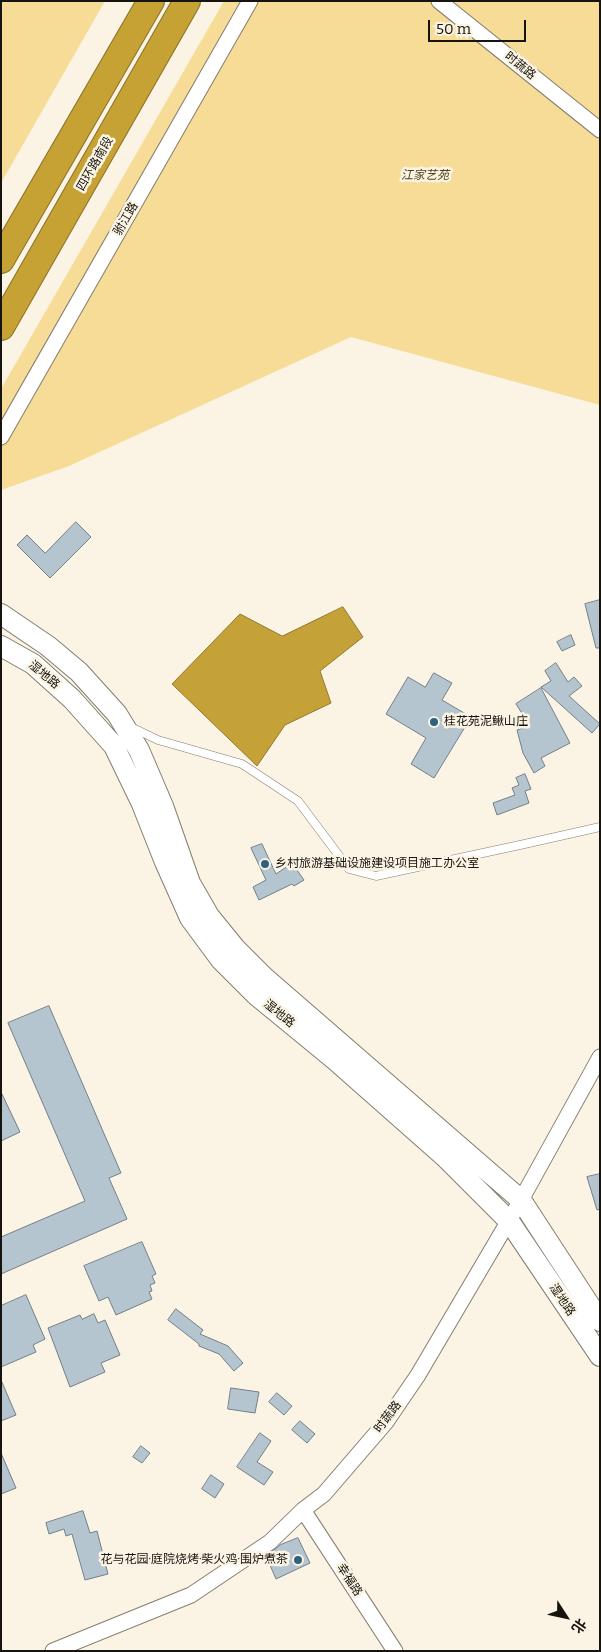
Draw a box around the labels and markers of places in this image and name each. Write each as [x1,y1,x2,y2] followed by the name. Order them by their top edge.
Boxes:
[444,715,528,729] place label: 桂花苑泥鳅山庄
[428,716,440,728] marker: 桂花苑泥鳅山庄
[275,857,479,871] place label: 乡村旅游基础设施建设项目施工办公室
[259,858,271,870] marker: 乡村旅游基础设施建设项目施工办公室
[100,1553,288,1567] place label: 花与花园·庭院烧烤·柴火鸡·围炉煮茶
[292,1554,304,1566] marker: 花与花园·庭院烧烤·柴火鸡·围炉煮茶

